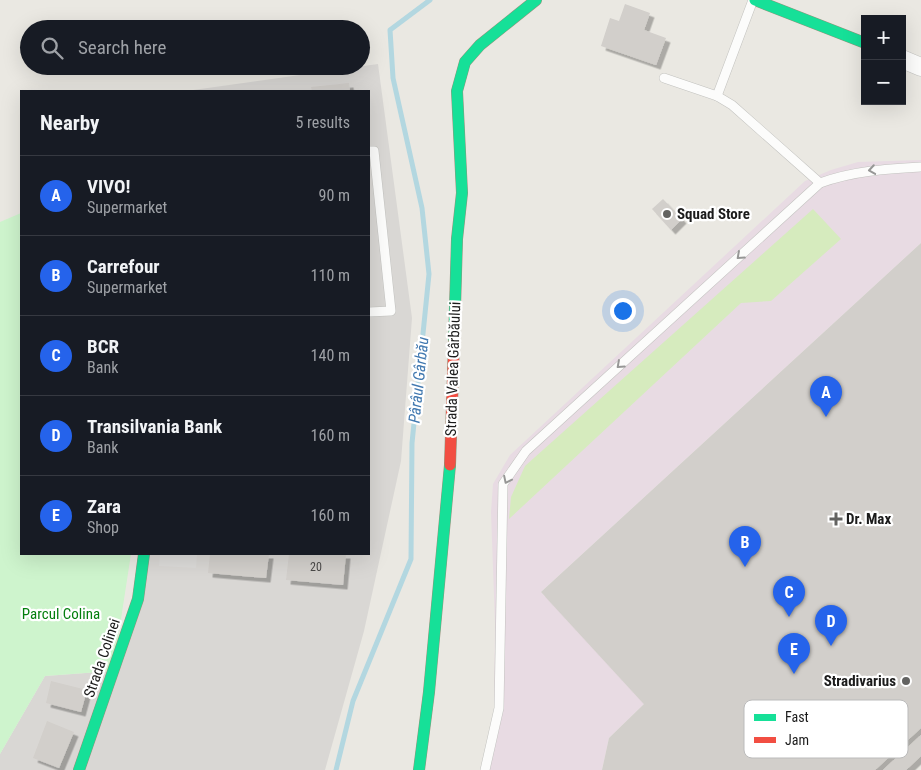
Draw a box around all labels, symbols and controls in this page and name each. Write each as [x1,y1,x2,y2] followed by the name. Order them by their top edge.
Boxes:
[861,15,906,105] map controls
[861,15,906,60] button: +
[20,20,370,75] search box
[38,34,66,62] icon: search
[78,36,166,59] text: Search here
[861,60,906,105] button: −
[40,111,99,135] text: Nearby
[295,113,350,132] text: 5 results
[868,165,877,175] one-way arrow
[87,175,130,198] text: VIVO!
[51,186,61,205] text: A
[318,186,350,205] text: 90 m
[87,198,167,217] text: Supermarket
[677,205,750,223] place label: Squad Store
[661,208,673,220] marker: Squad Store
[736,250,745,259] one-way arrow
[87,255,160,278] text: Carrefour
[52,266,60,285] text: B
[311,266,350,285] text: 110 m
[87,278,167,297] text: Supermarket
[610,298,636,324] your location
[442,301,464,437] street label: Strada Valea Gârbăului
[87,335,119,358] text: BCR
[405,336,433,424] water label: Pârâul Gârbău
[51,346,61,365] text: C
[311,346,350,365] text: 140 m
[87,358,118,377] text: Bank
[616,359,625,368] one-way arrow
[810,376,842,417] pin: A
[87,415,222,438] text: Transilvania Bank
[51,426,61,445] text: D
[311,426,350,445] text: 160 m
[87,438,118,457] text: Bank
[503,475,513,484] one-way arrow
[87,495,121,518] text: Zara
[52,506,60,525] text: E
[311,506,350,525] text: 160 m
[846,510,891,528] place label: Dr. Max
[830,513,842,525] marker: Dr. Max
[87,518,119,537] text: Shop
[729,526,761,567] pin: B
[310,560,322,574] house number: 20
[773,576,805,617] pin: C
[22,605,100,623] park label: Parcul Colina
[815,605,847,646] pin: D
[80,616,124,700] street label: Strada Colinei
[778,633,810,674] pin: E
[824,672,896,690] place label: Stradivarius
[900,675,912,687] marker: Stradivarius
[744,700,908,758] legend
[785,709,809,725] text: Fast
[785,732,809,748] text: Jam

